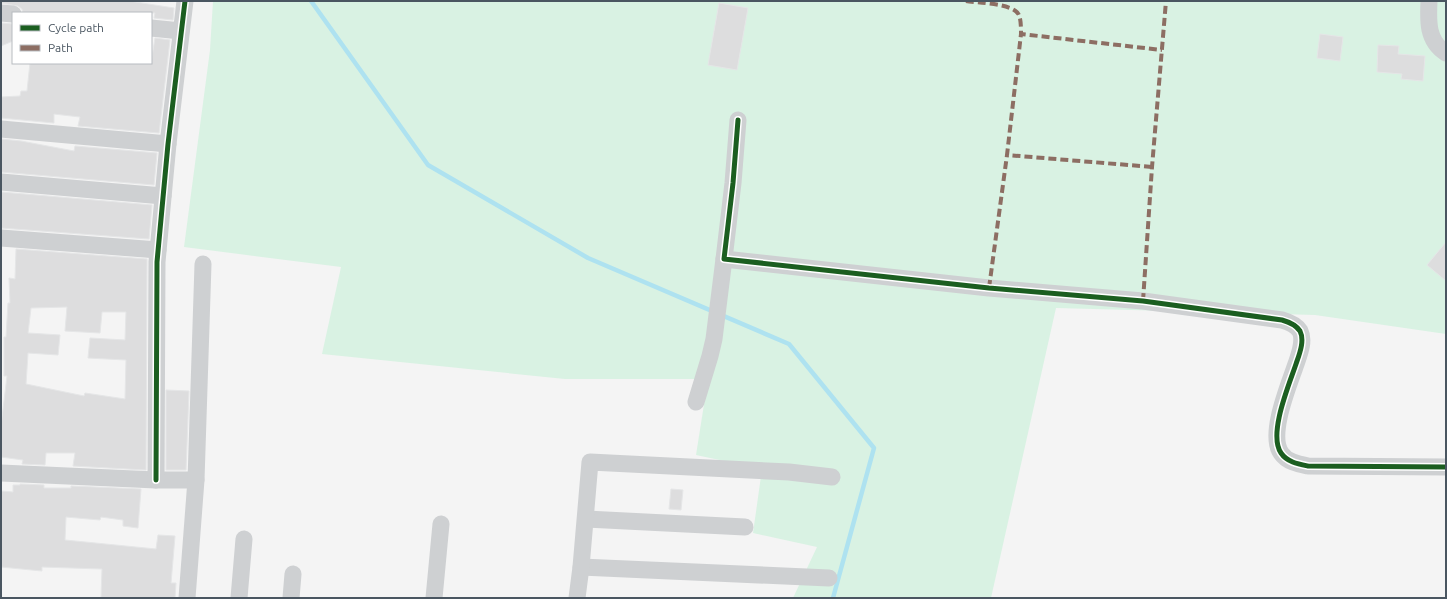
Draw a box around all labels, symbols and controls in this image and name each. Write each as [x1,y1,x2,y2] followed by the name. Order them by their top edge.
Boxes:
[12,12,152,64] legend
[48,21,104,34] text: Cycle path
[48,41,73,54] text: Path

